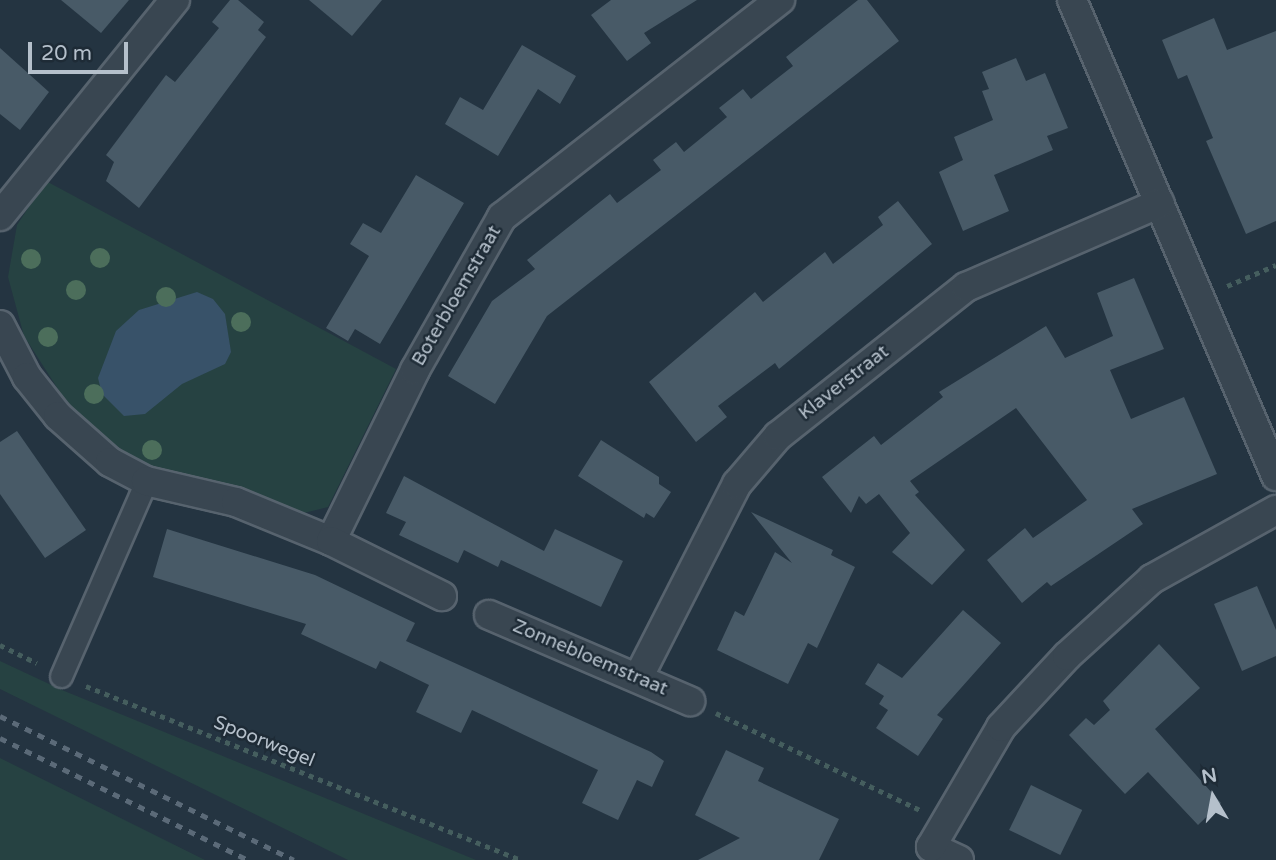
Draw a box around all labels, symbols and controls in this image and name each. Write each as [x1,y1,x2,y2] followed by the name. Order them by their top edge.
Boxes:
[32,28,131,72] scale bar
[41,41,92,66] text: 20 m
[408,222,506,370] street label: Boterbloemstraat
[794,341,894,425] street label: Klaverstraat
[509,615,671,701] street label: Zonnebloemstraat
[210,711,318,773] street label: Spoorwegel
[1178,762,1248,832] north arrow
[1200,764,1219,788] text: N

